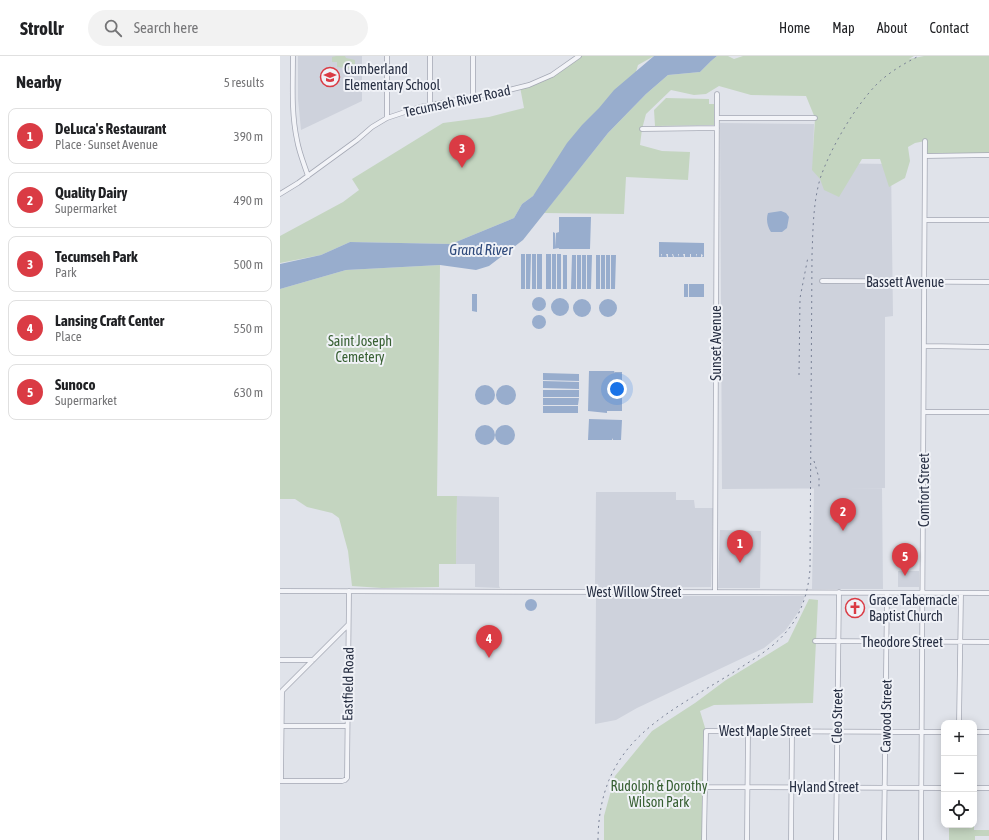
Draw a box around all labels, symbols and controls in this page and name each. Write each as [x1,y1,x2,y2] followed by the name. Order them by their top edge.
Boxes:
[88,10,368,46] search box
[20,17,64,39] text: Strollr
[102,17,124,39] icon: search
[134,19,198,36] text: Search here
[779,20,810,36] text: Home
[832,20,855,36] text: Map
[877,20,908,36] text: About
[930,20,969,36] text: Contact
[344,61,440,93] place label: Cumberland Elementary School
[319,66,341,88] school or university icon: Cumberland Elementary School
[16,72,62,92] text: Nearby
[224,75,264,90] text: 5 results
[402,82,512,120] street label: Tecumseh River Road
[55,120,166,137] text: DeLuca's Restaurant
[27,129,33,144] text: 1
[234,129,263,144] text: 390 m
[449,135,475,168] pin: 3
[55,137,158,152] text: Place · Sunset Avenue
[55,184,127,201] text: Quality Dairy
[27,193,33,208] text: 2
[234,193,263,208] text: 490 m
[55,201,117,216] text: Supermarket
[449,241,513,258] water label: Grand River
[55,248,138,265] text: Tecumseh Park
[27,257,33,272] text: 3
[234,257,263,272] text: 500 m
[55,265,77,280] text: Park
[866,274,944,290] street label: Bassett Avenue
[708,305,724,381] street label: Sunset Avenue
[55,312,164,329] text: Lansing Craft Center
[27,321,33,336] text: 4
[234,321,263,336] text: 550 m
[55,329,82,344] text: Place
[328,333,392,365] park label: Saint Joseph Cemetery
[55,376,95,393] text: Sunoco
[607,379,627,399] your location
[27,385,33,400] text: 5
[234,385,263,400] text: 630 m
[55,393,117,408] text: Supermarket
[916,453,932,527] street label: Comfort Street
[830,498,856,531] pin: 2
[727,530,753,563] pin: 1
[892,543,918,576] pin: 5
[586,584,682,600] street label: West Willow Street
[869,592,957,624] place label: Grace Tabernacle Baptist Church
[844,597,866,619] church icon: Grace Tabernacle Baptist Church
[476,625,502,658] pin: 4
[861,634,943,650] street label: Theodore Street
[339,647,357,721] street label: Eastfield Road
[877,679,895,753] street label: Cawood Street
[829,688,845,744] street label: Cleo Street
[941,720,977,828] map controls
[941,720,977,756] button: +
[719,723,811,739] street label: West Maple Street
[941,756,977,792] button: −
[611,778,708,810] park label: Rudolph & Dorothy Wilson Park
[789,779,859,795] street label: Hyland Street
[941,792,977,828] button: locate

